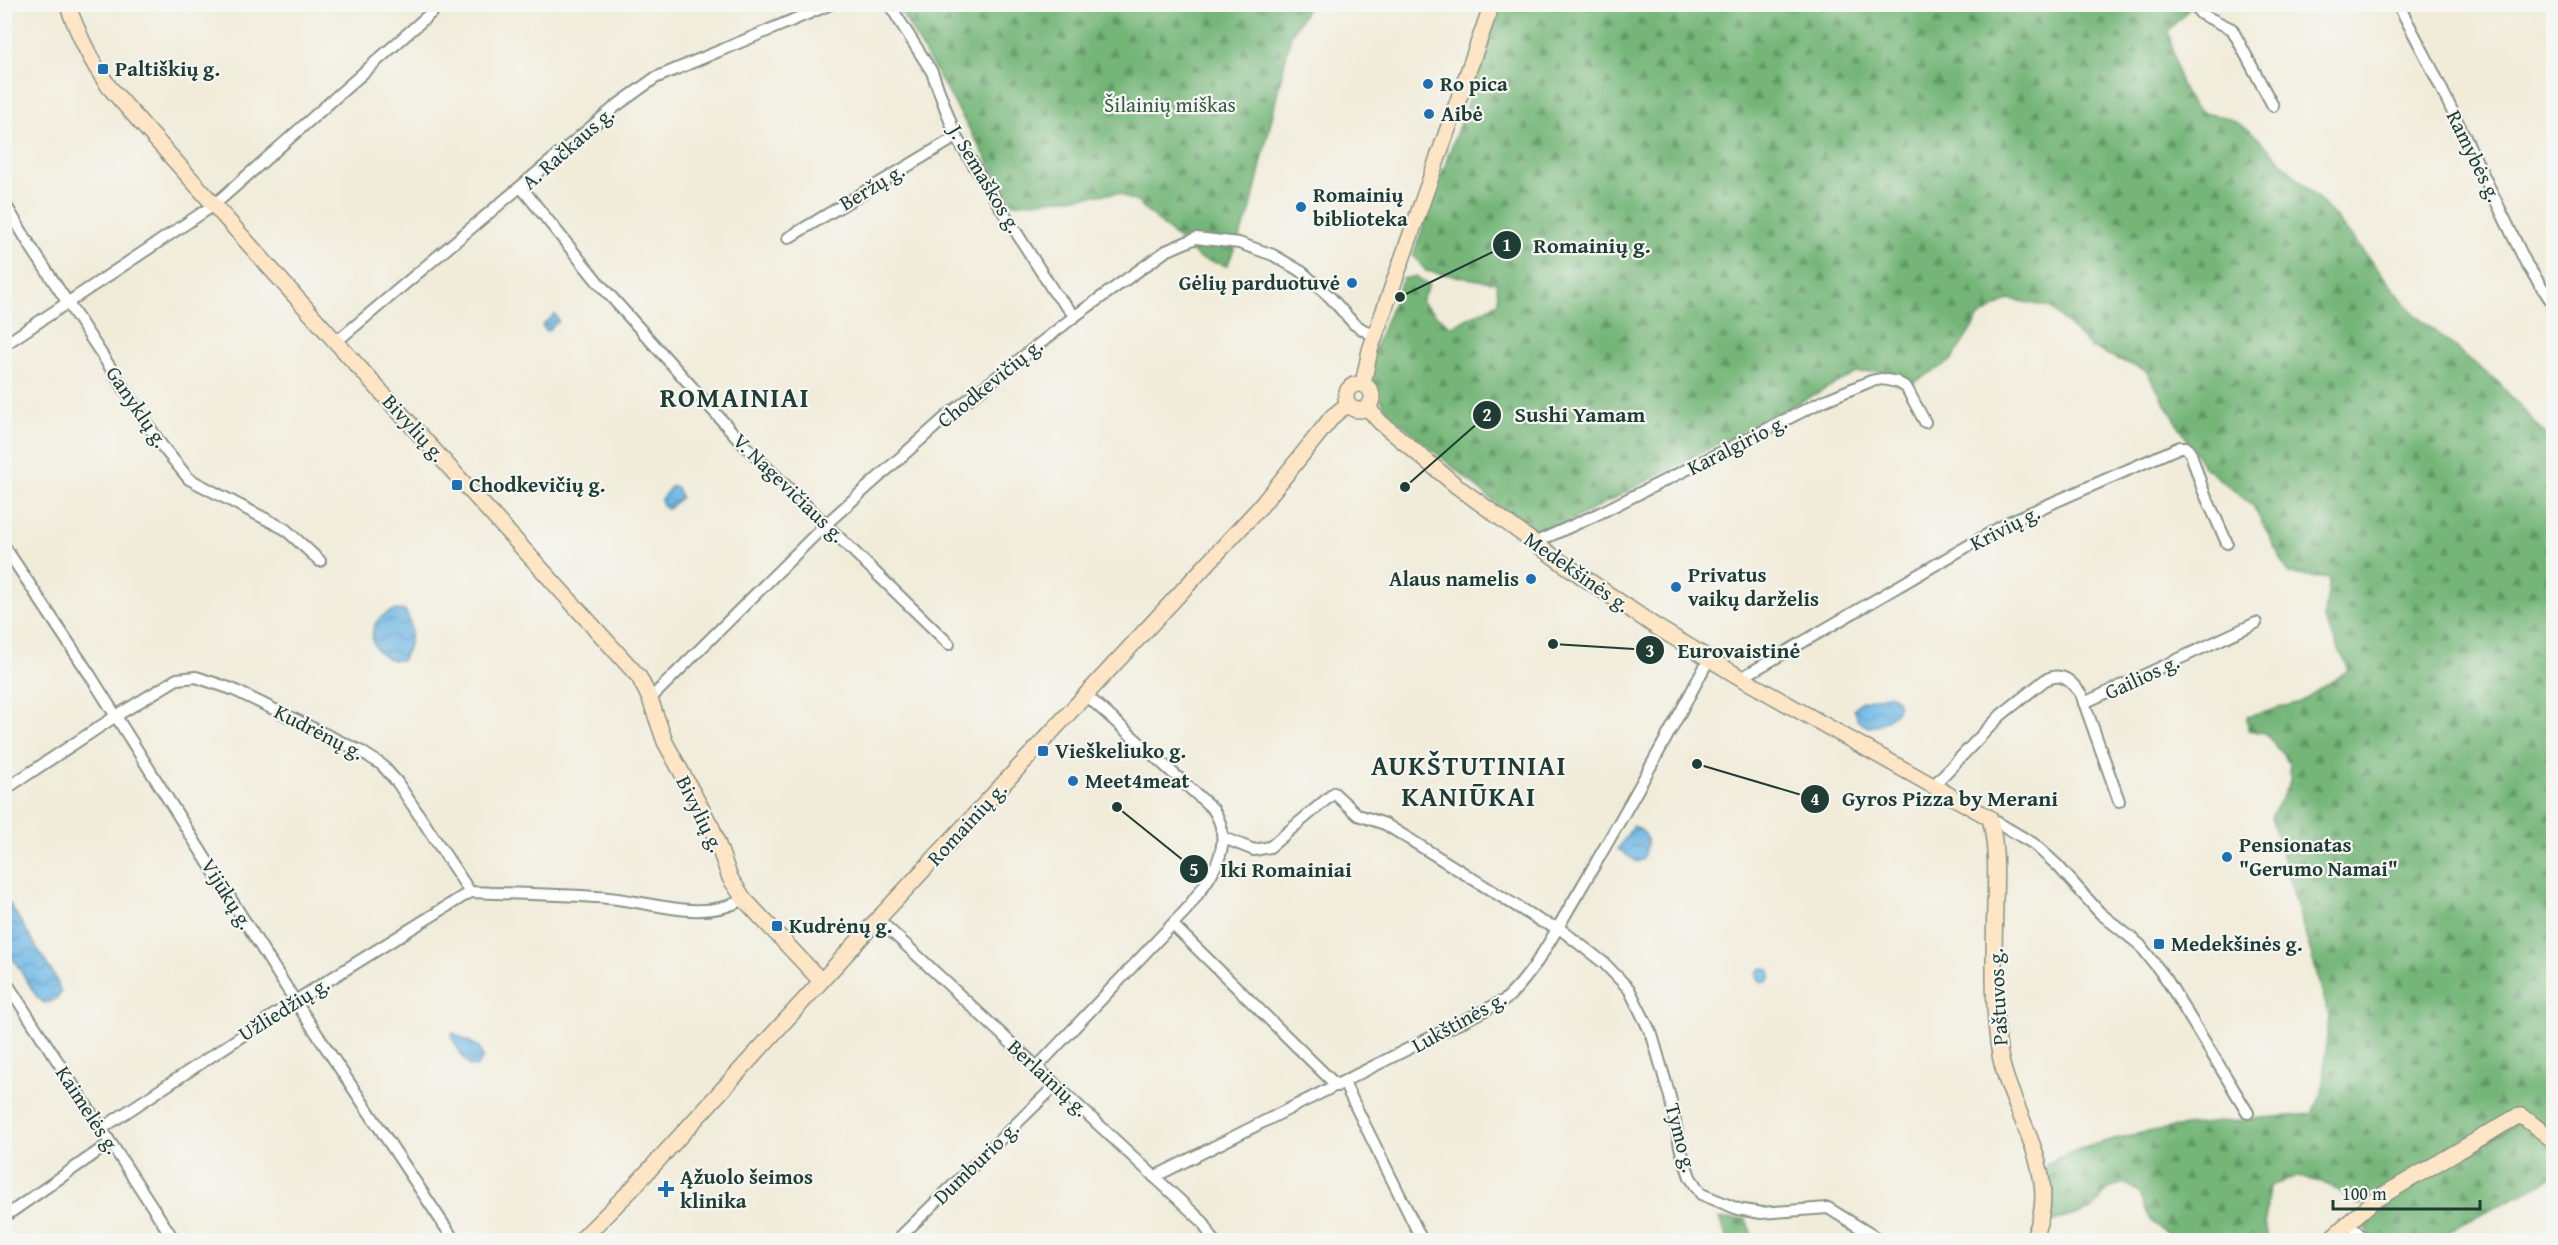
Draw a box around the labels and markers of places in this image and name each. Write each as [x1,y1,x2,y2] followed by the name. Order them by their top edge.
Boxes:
[115,53,220,84] place label: Paltiškių g.
[96,62,110,76] marker: Paltiškių g.
[1440,68,1508,99] place label: Ro pica
[1421,77,1435,91] marker: Ro pica
[1441,98,1483,129] place label: Aibė
[1422,107,1436,121] marker: Aibė
[1313,179,1408,234] place label: Romainių biblioteka
[1294,200,1308,214] marker: Romainių biblioteka
[1492,225,1663,265] callout: Romainių g.
[1179,267,1340,298] place label: Gėlių parduotuvė
[1345,276,1359,290] marker: Gėlių parduotuvė
[1472,395,1657,435] callout: Sushi Yamam
[469,469,606,500] place label: Chodkevičių g.
[450,478,464,492] marker: Chodkevičių g.
[1688,559,1819,614] place label: Privatus vaikų darželis
[1389,563,1519,594] place label: Alaus namelis
[1524,572,1538,586] marker: Alaus namelis
[1669,580,1683,594] marker: Privatus vaikų darželis
[1635,630,1812,670] callout: Eurovaistinė
[1055,735,1186,766] place label: Vieškeliuko g.
[1036,744,1050,758] marker: Vieškeliuko g.
[1085,765,1190,796] place label: Meet4meat
[1066,774,1080,788] marker: Meet4meat
[1800,779,2070,819] callout: Gyros Pizza by Merani
[2239,829,2398,884] place label: Pensionatas "Gerumo Namai"
[1179,849,1364,889] callout: Iki Romainiai
[2220,850,2234,864] marker: Pensionatas "Gerumo Namai"
[789,910,892,941] place label: Kudrėnų g.
[770,919,784,933] marker: Kudrėnų g.
[2171,928,2303,959] place label: Medekšinės g.
[2152,937,2166,951] marker: Medekšinės g.
[680,1161,813,1216] place label: Ąžuolo šeimos klinika
[657,1180,675,1198] marker: Ąžuolo šeimos klinika

